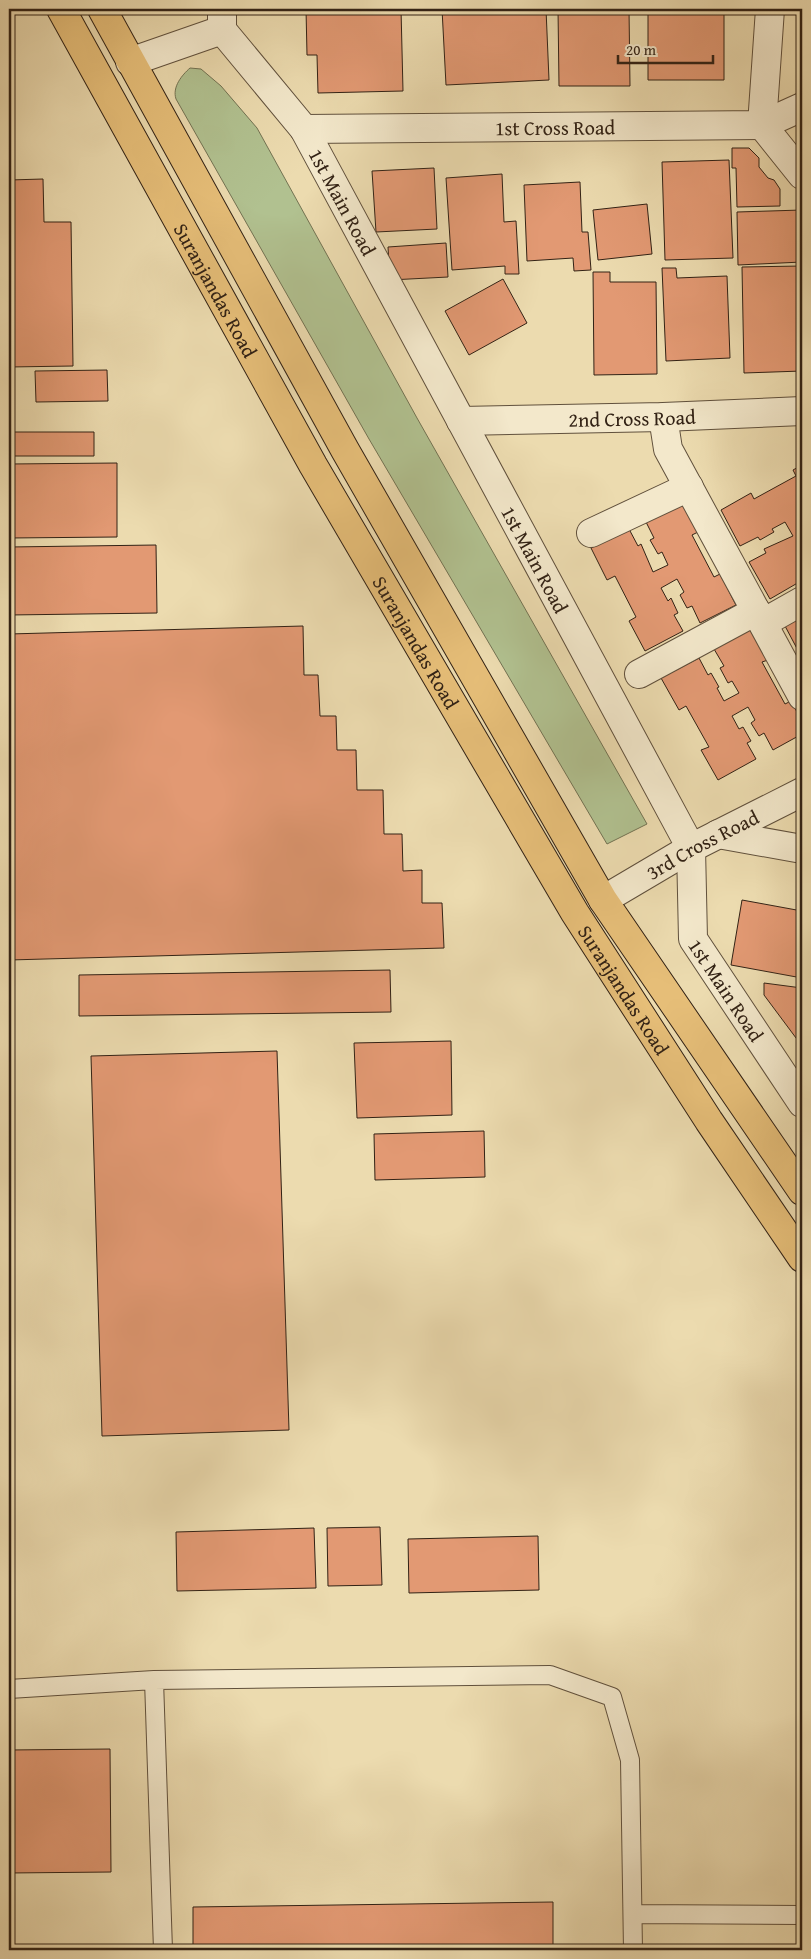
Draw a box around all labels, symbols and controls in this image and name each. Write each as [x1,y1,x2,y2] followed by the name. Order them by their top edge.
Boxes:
[618,32,714,64] scale bar
[626,39,657,60] text: 20 m
[495,112,616,142] street label: 1st Cross Road
[302,143,384,261] street label: 1st Main Road
[167,217,265,363] street label: Suranjandas Road
[568,401,696,433] street label: 2nd Cross Road
[495,500,576,618] street label: 1st Main Road
[366,570,467,714] street label: Suranjandas Road
[640,802,764,886] street label: 3rd Cross Road
[572,919,677,1061] street label: Suranjandas Road
[682,933,772,1047] street label: 1st Main Road

